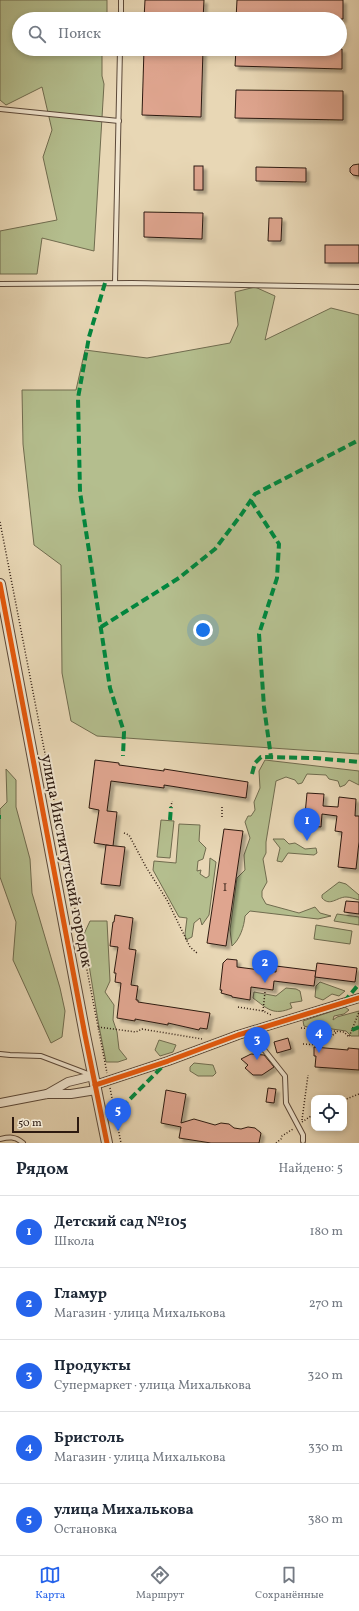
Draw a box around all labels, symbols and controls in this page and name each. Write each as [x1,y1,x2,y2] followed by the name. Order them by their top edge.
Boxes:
[12,12,347,56] search box
[26,23,48,45] icon: search
[58,24,101,45] text: Поиск
[193,620,213,640] your location
[35,753,98,970] street label: улица Институтский городок
[294,808,320,841] pin: 1
[222,878,228,897] house number: 1
[252,950,278,983] pin: 2
[306,1020,332,1053] pin: 4
[244,1027,270,1060] pin: 3
[311,1095,347,1131] map controls
[311,1095,347,1131] button: locate
[105,1098,131,1131] pin: 5
[12,1115,79,1134] scale bar
[18,1116,42,1131] text: 50 m
[16,1158,69,1181] text: Рядом
[279,1160,343,1178] text: Найдено: 5
[54,1212,187,1233] text: Детский сад №105
[26,1223,32,1241] text: 1
[309,1223,343,1241] text: 180 m
[54,1233,94,1251] text: Школа
[54,1284,107,1305] text: Гламур
[26,1295,32,1313] text: 2
[309,1295,343,1313] text: 270 m
[54,1305,226,1323] text: Магазин · улица Михалькова
[54,1356,131,1377] text: Продукты
[26,1367,32,1385] text: 3
[308,1367,343,1385] text: 320 m
[54,1377,251,1395] text: Супермаркет · улица Михалькова
[54,1428,124,1449] text: Бристоль
[25,1439,33,1457] text: 4
[308,1439,343,1457] text: 330 m
[54,1449,226,1467] text: Магазин · улица Михалькова
[54,1500,194,1521] text: улица Михалькова
[26,1511,32,1529] text: 5
[308,1511,343,1529] text: 380 m
[54,1521,117,1539] text: Остановка
[35,1564,65,1603] tab: Карта
[136,1564,184,1603] tab: Маршрут
[255,1564,324,1603] tab: Сохранённые

